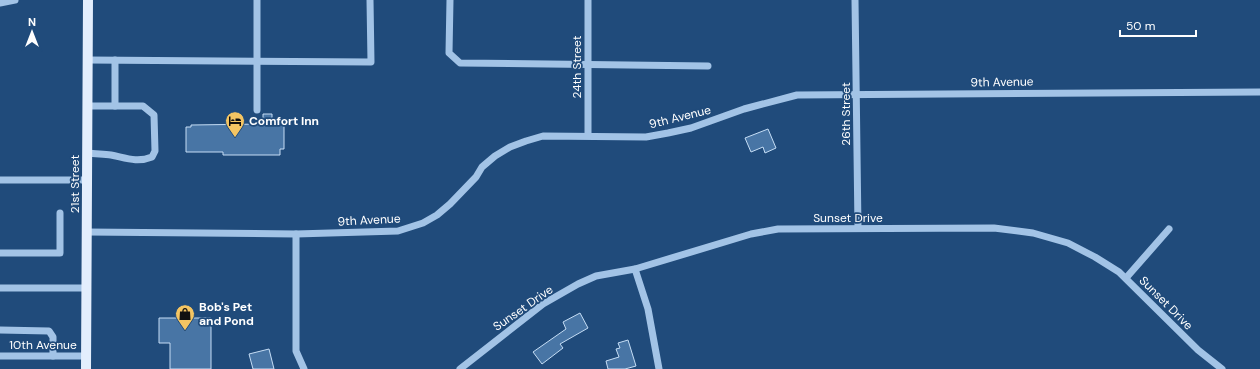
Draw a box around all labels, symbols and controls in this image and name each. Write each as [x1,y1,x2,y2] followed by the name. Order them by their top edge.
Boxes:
[12,12,52,52] north arrow
[1120,12,1196,38] scale bar
[28,15,36,29] text: N
[1126,18,1155,34] text: 50 m
[569,35,585,98] street label: 24th Street
[970,73,1034,91] street label: 9th Avenue
[838,82,854,146] street label: 26th Street
[647,102,713,132] street label: 9th Avenue
[224,110,246,138] hotel icon: Comfort Inn
[249,113,319,129] place label: Comfort Inn
[67,155,83,213] street label: 21st Street
[337,210,401,230] street label: 9th Avenue
[813,210,883,226] street label: Sunset Drive
[1136,273,1196,333] street label: Sunset Drive
[490,281,556,335] street label: Sunset Drive
[199,299,254,329] place label: Bob's Pet and Pond
[174,303,196,331] shop icon: Bob's Pet and Pond
[9,337,77,353] street label: 10th Avenue

